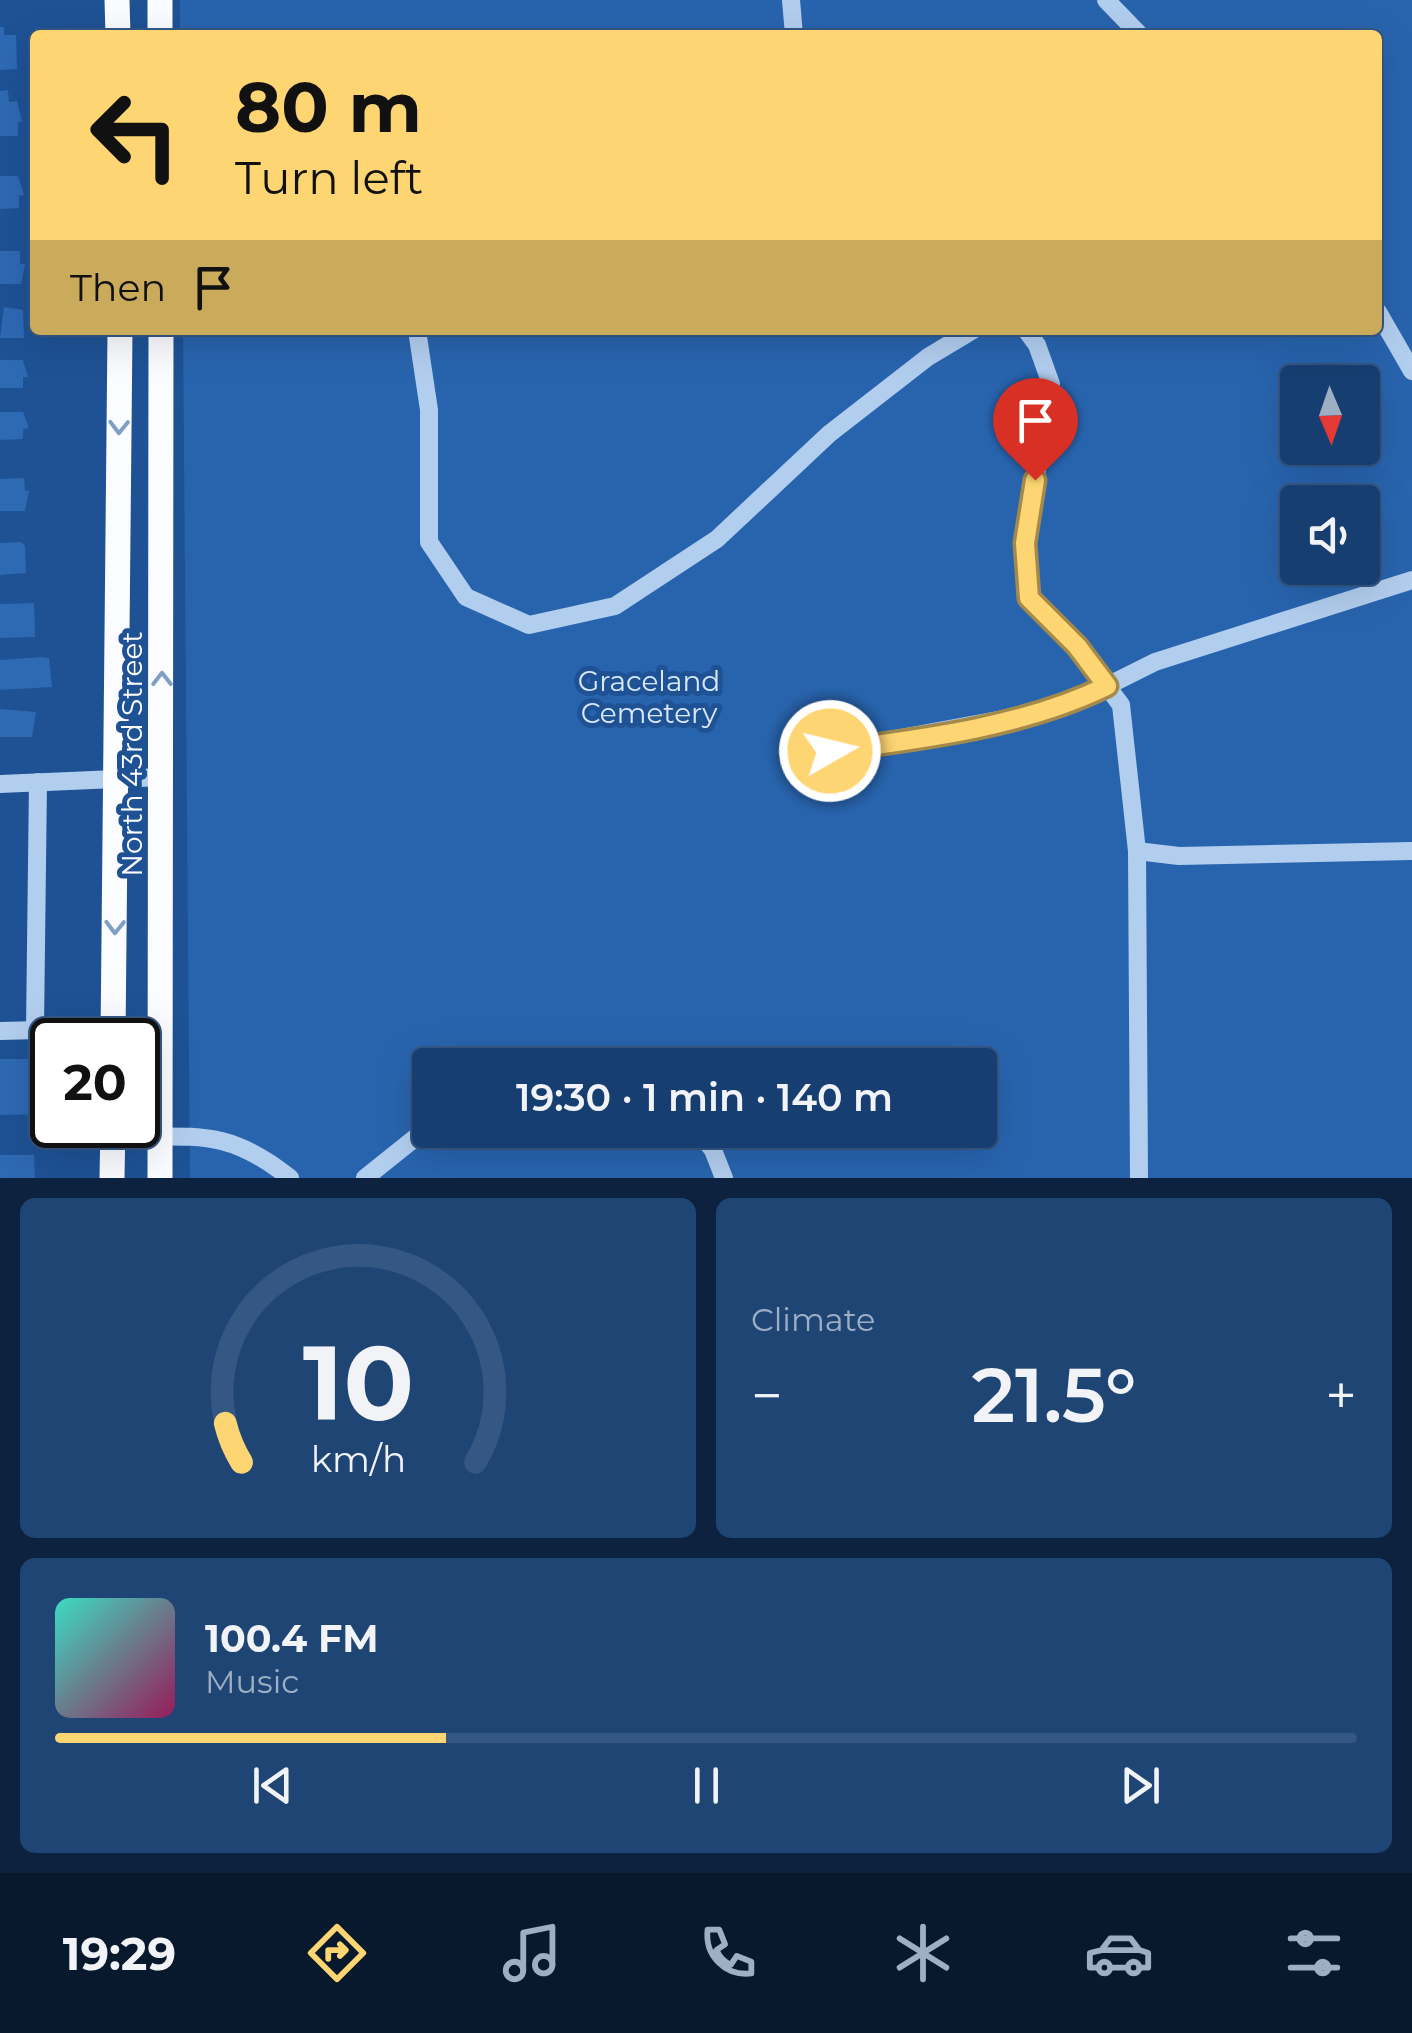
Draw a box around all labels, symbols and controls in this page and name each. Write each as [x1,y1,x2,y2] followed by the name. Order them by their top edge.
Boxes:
[235,64,422,150] text: 80 m
[70,70,200,200] icon: left
[235,150,423,205] text: Turn left
[186,260,241,315] icon: arrive
[70,264,166,311] text: Then
[1280,365,1380,465] north arrow
[1280,365,1380,585] map controls
[993,378,1078,481] pin
[1008,393,1063,448] icon: arrive
[109,420,130,436] one-way arrow
[1280,485,1380,585] button: sound
[115,631,149,877] street label: North 43rd Street
[578,664,720,730] park label: Graceland Cemetery
[151,671,173,686] one-way arrow
[778,699,882,803] position arrow
[104,920,125,936] one-way arrow
[30,1018,160,1148] speed limit sign: 20
[516,1074,893,1121] text: 19:30 · 1 min · 140 m
[751,1300,875,1339] text: Climate
[302,1319,414,1446] text: 10
[971,1349,1137,1441] text: 21.5°
[751,1362,783,1429] text: −
[1325,1362,1357,1429] text: +
[310,1437,406,1481] text: km/h
[205,1615,378,1662] text: 100.4 FM
[205,1662,299,1701] text: Music
[245,1758,300,1813] icon: previous
[679,1758,734,1813] icon: pause
[1113,1758,1168,1813] icon: next
[302,1918,372,1988] icon: directions
[497,1918,567,1988] icon: music
[693,1918,763,1988] icon: phone
[888,1918,958,1988] icon: climate
[1084,1918,1154,1988] icon: car
[1279,1918,1349,1988] icon: filters
[63,1926,176,1981] text: 19:29

